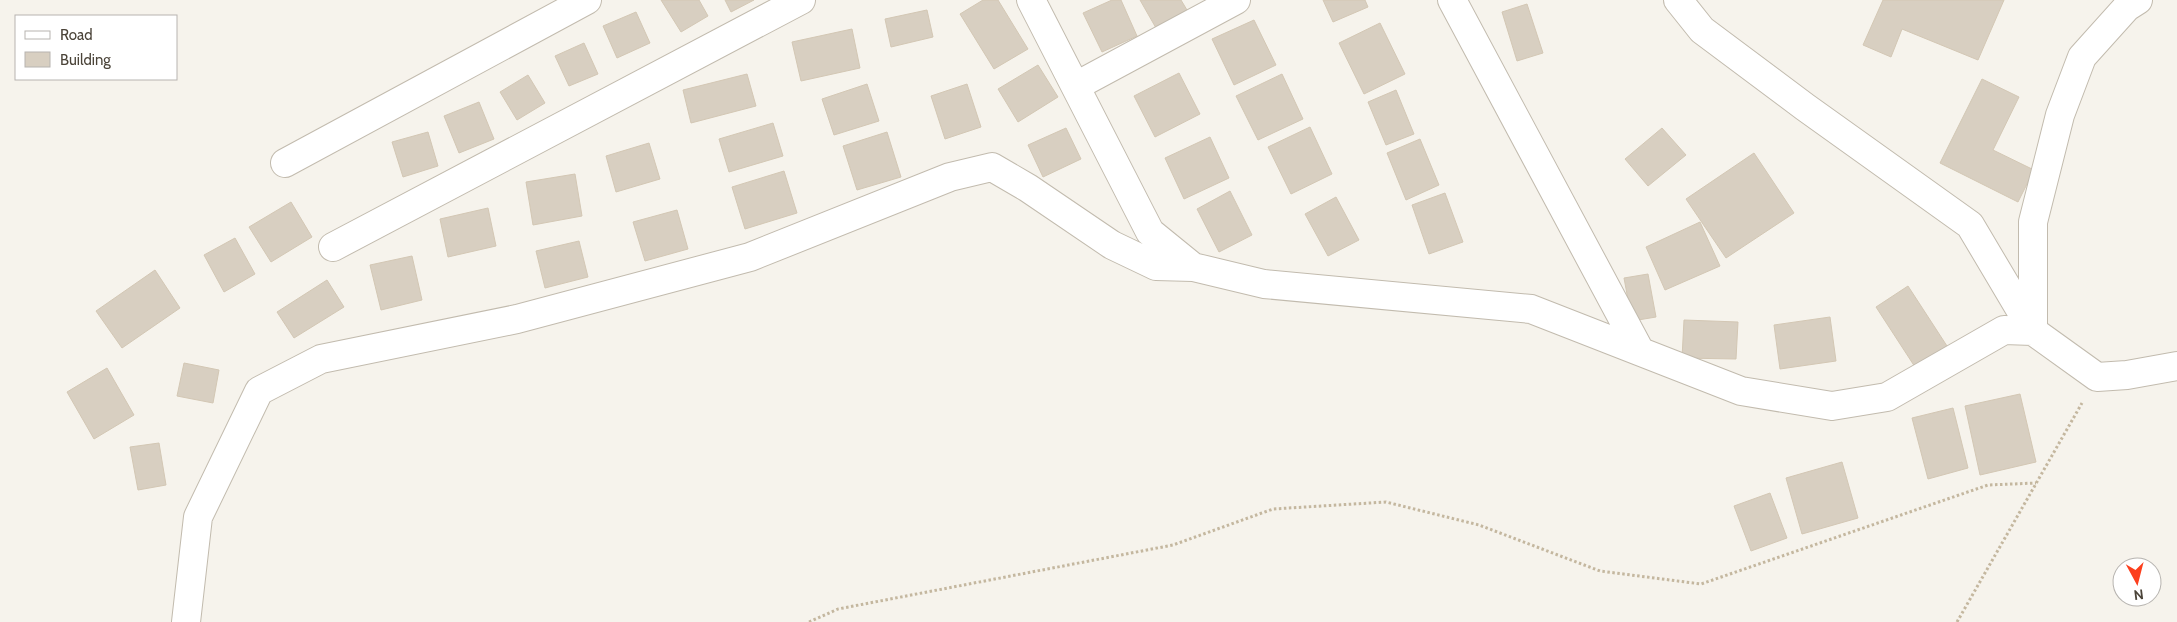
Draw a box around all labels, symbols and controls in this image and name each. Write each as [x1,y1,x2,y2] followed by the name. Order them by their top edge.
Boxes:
[15,15,178,80] legend
[60,26,93,44] text: Road
[60,51,111,69] text: Building
[2112,557,2162,607] north arrow
[2133,585,2145,604] text: N

